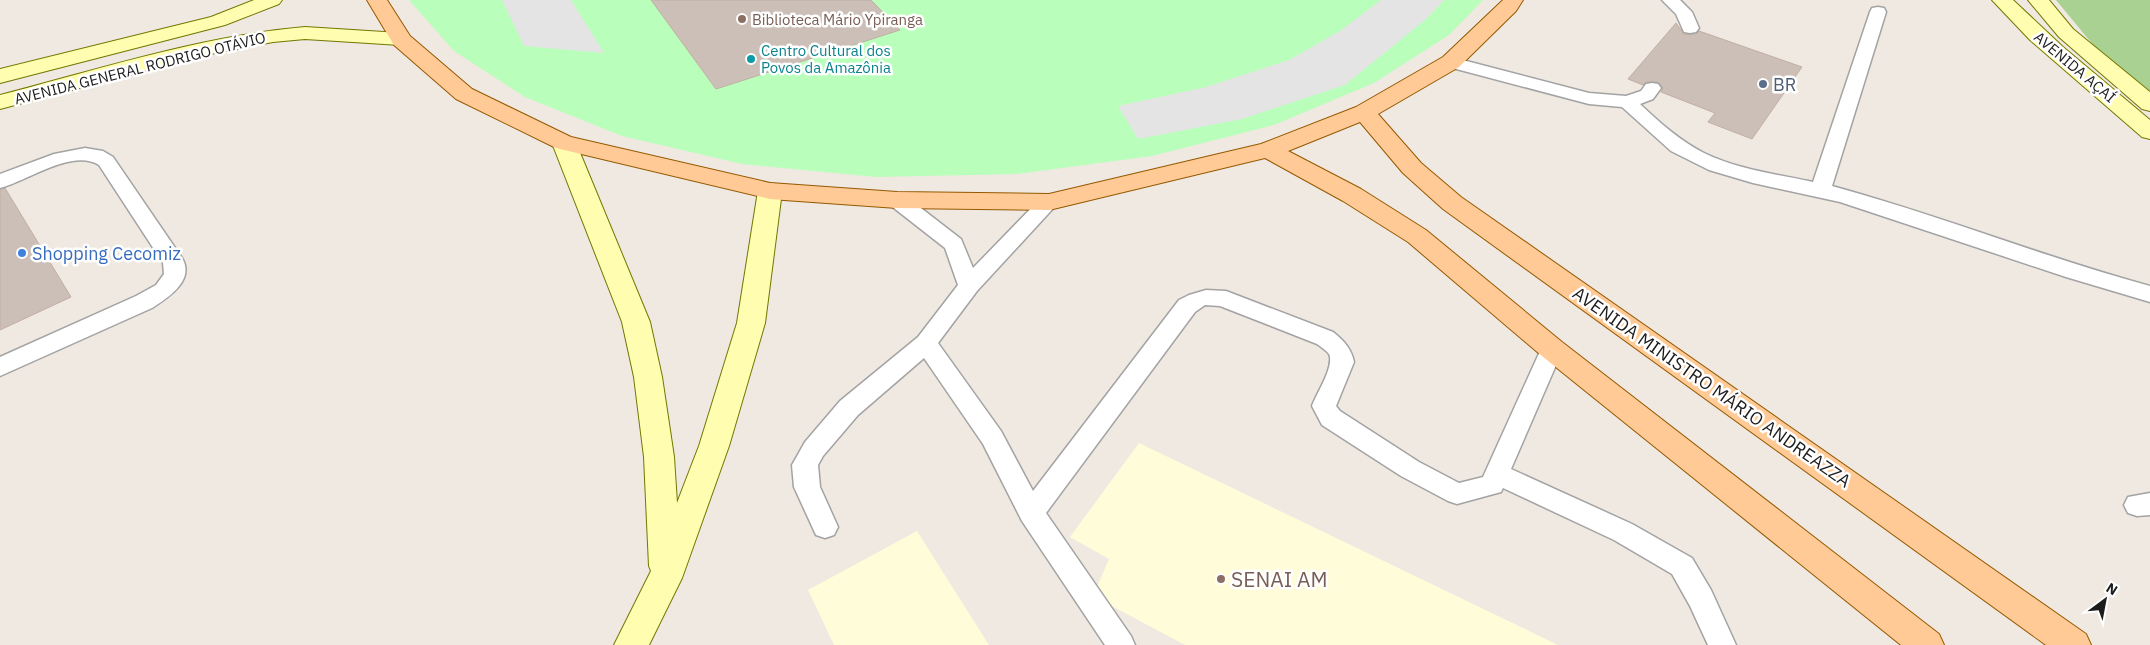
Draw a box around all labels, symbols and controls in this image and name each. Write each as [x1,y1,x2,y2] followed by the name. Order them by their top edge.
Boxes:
[752,10,923,29] place label: Biblioteca Mário Ypiranga
[736,13,748,25] marker: Biblioteca Mário Ypiranga
[2030,27,2120,107] street label: AVENIDA AÇAÍ
[12,28,268,108] street label: AVENIDA GENERAL RODRIGO OTÁVIO
[761,41,891,77] place label: Centro Cultural dos Povos da Amazônia
[745,53,757,65] marker: Centro Cultural dos Povos da Amazônia
[1773,73,1796,96] place label: BR
[1757,78,1769,90] marker: BR
[32,242,181,265] place label: Shopping Cecomiz
[16,247,28,259] marker: Shopping Cecomiz
[1568,282,1856,493] street label: AVENIDA MINISTRO MÁRIO ANDREAZZA
[1231,565,1328,593] place label: SENAI AM
[1215,573,1227,585] marker: SENAI AM
[2080,575,2130,625] north arrow
[2103,579,2121,599] text: N

